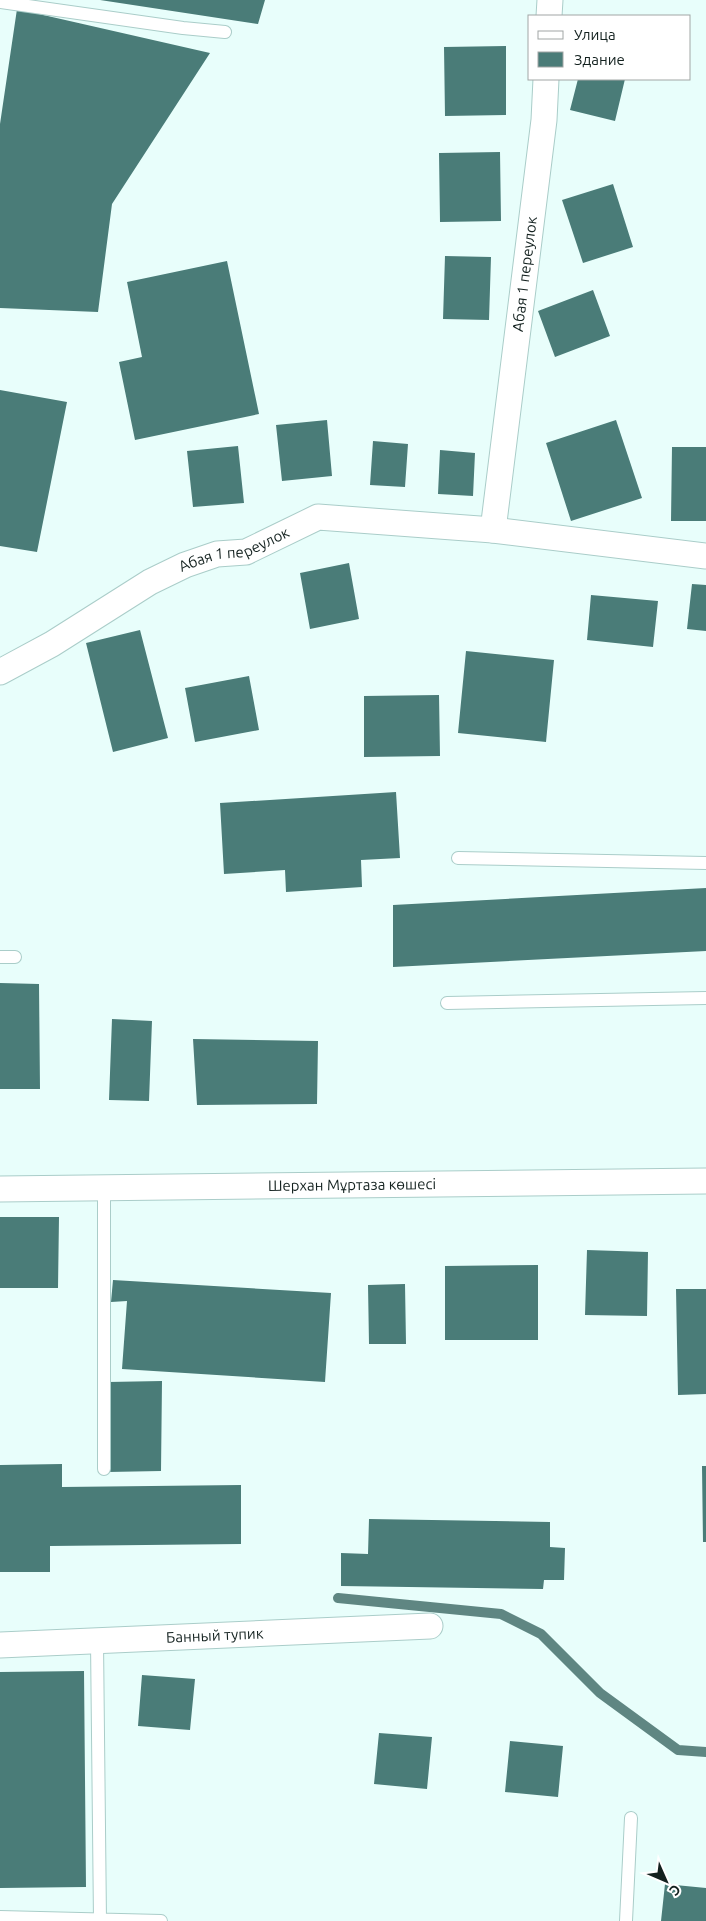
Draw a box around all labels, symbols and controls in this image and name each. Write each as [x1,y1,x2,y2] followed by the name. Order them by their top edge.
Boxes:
[528,15,691,80] legend
[574,26,616,43] text: Улица
[574,51,625,68] text: Здание
[509,215,540,332] street label: Абая 1 переулок
[176,523,292,575] street label: Абая 1 переулок
[268,1175,436,1194] street label: Шерхан Мұртаза көшесі
[166,1624,264,1646] street label: Банный тупик
[641,1856,691,1906] north arrow
[666,1881,684,1899] text: С

